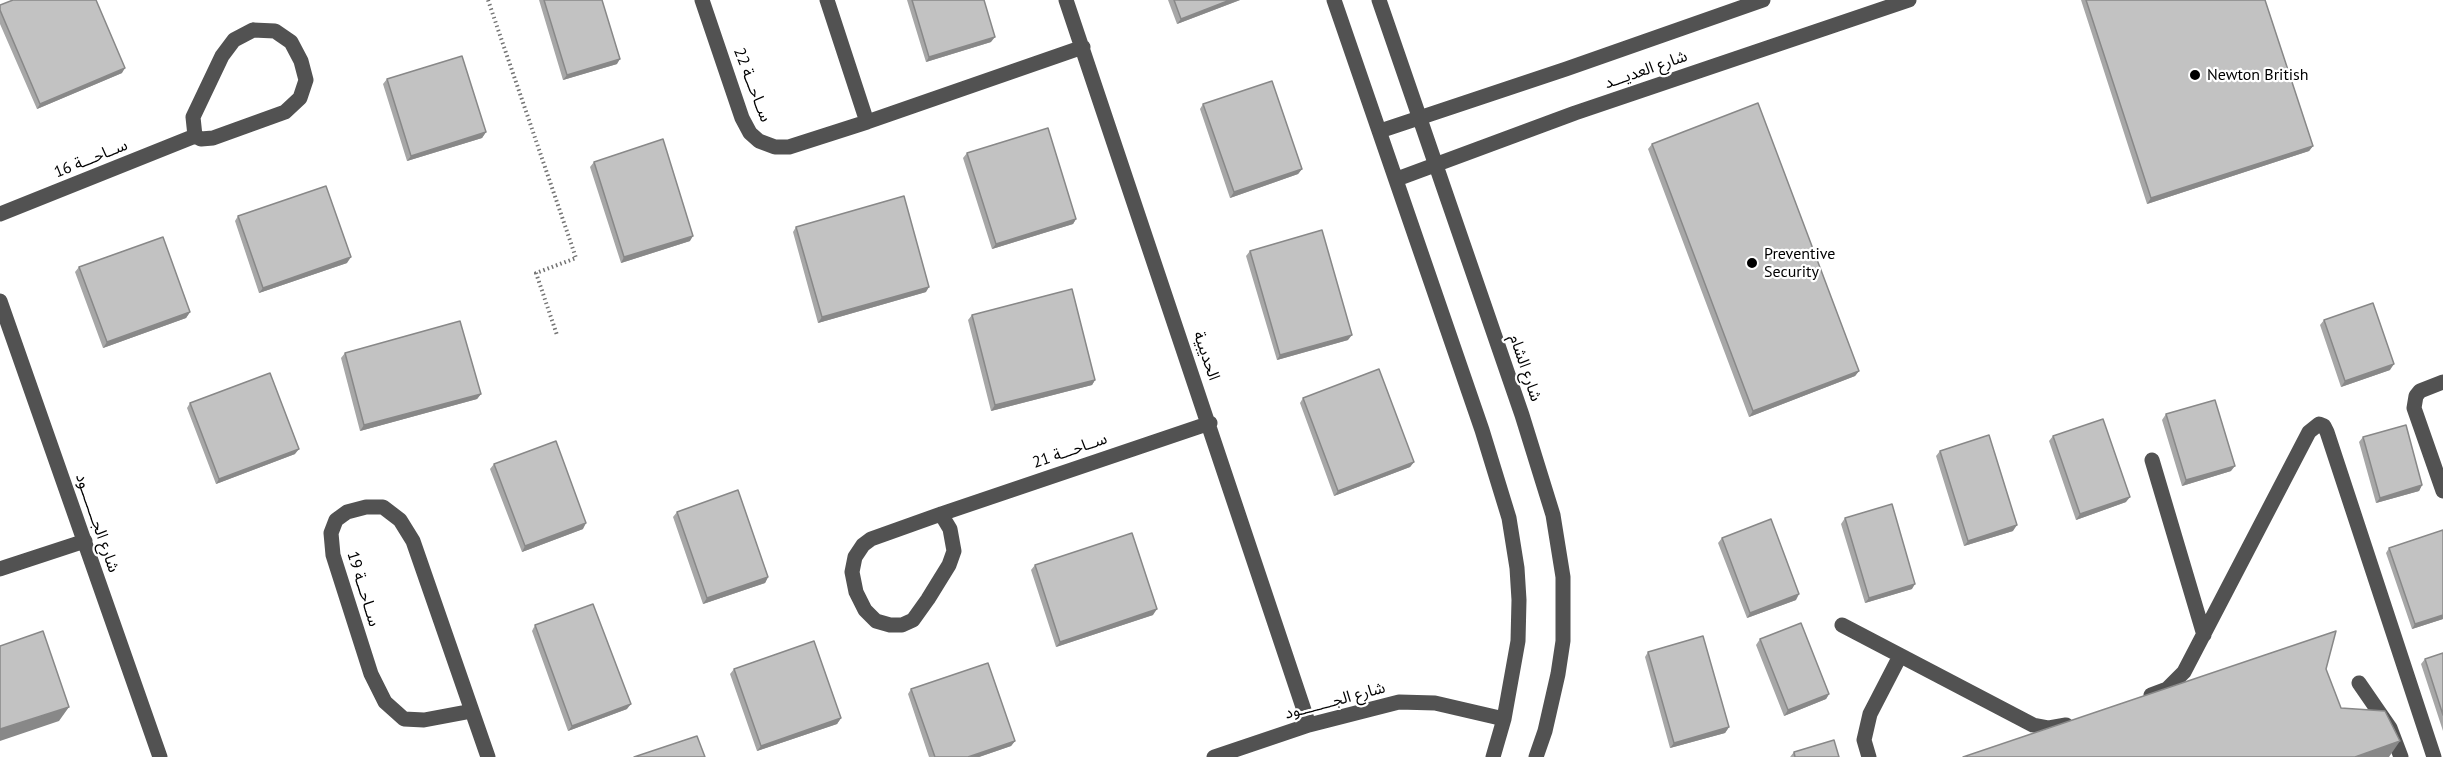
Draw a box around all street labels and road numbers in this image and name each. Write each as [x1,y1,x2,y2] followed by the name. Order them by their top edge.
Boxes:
[729,45,775,125] street label: ســاحـــة 22
[1602,47,1690,93] street label: شارع العديـــد
[51,136,131,182] street label: ســاحـــة 16
[1189,329,1223,383] street label: الحديبية
[1505,332,1545,404] street label: شارع الشام
[1030,429,1110,473] street label: ســاحـــة 21
[71,471,123,575] street label: شارع الجــــــــود
[342,549,384,629] street label: ســاحـــة 19
[1283,678,1387,724] street label: شارع الجــــــــود

